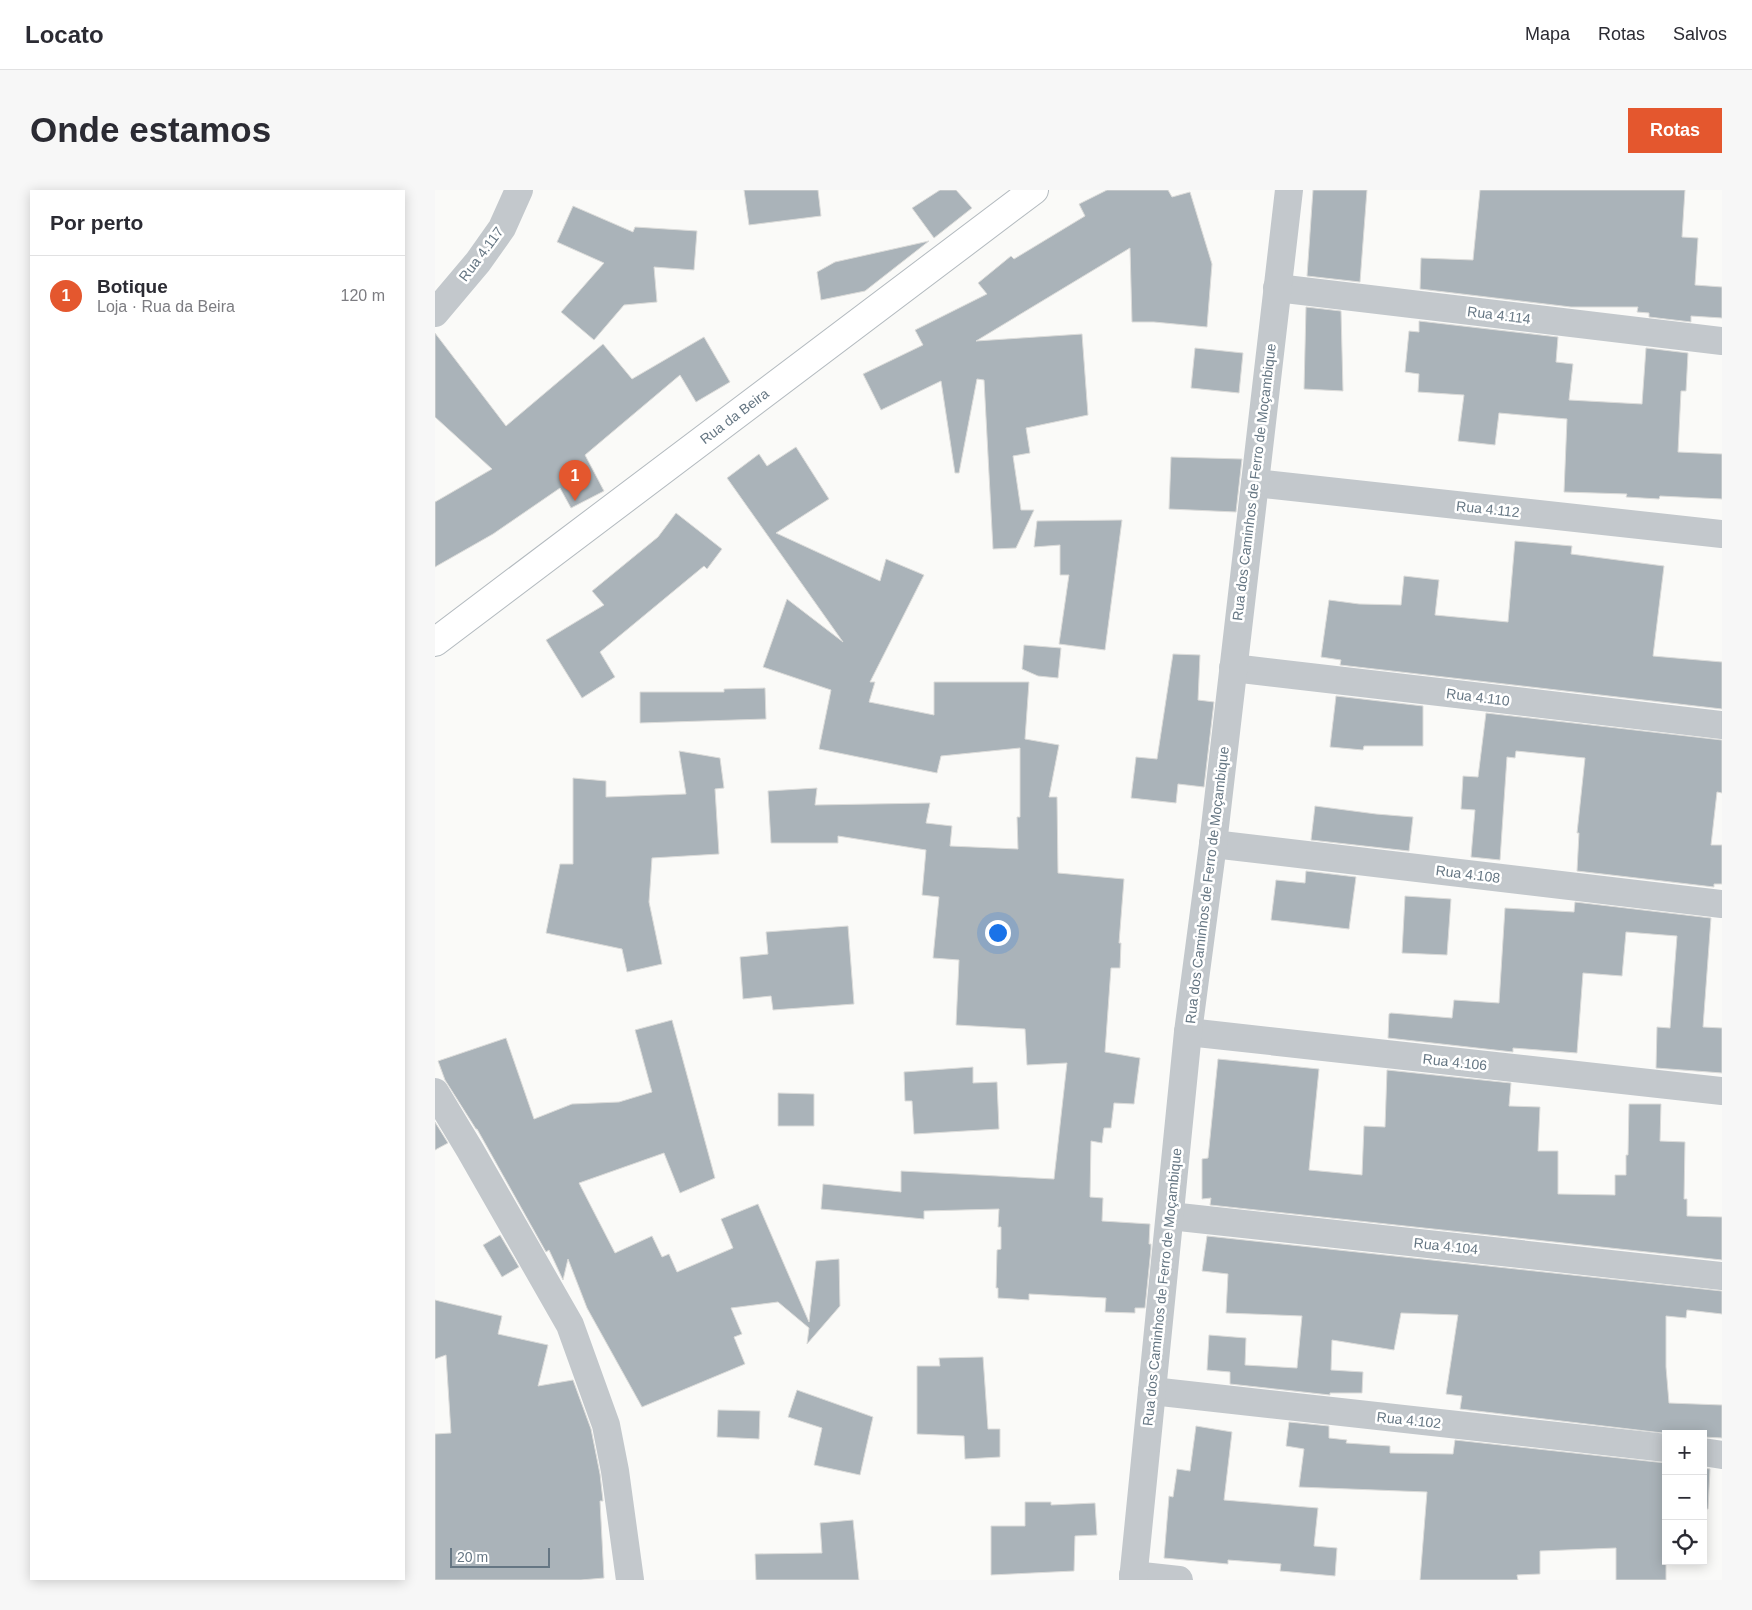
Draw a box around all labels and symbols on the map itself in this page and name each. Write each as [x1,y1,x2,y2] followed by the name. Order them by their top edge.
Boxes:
[455,224,507,284] street label: Rua 4.117
[1466,303,1532,327] street label: Rua 4.114
[1229,342,1279,622] street label: Rua dos Caminhos de Ferro de Moçambique
[697,385,772,447] street label: Rua da Beira
[559,460,591,501] pin: 1
[1456,498,1521,520] street label: Rua 4.112
[1445,685,1511,709] street label: Rua 4.110
[1182,745,1232,1025] street label: Rua dos Caminhos de Ferro de Moçambique
[1435,862,1501,886] street label: Rua 4.108
[985,920,1011,946] your location
[1422,1051,1488,1073] street label: Rua 4.106
[1139,1147,1185,1427] street label: Rua dos Caminhos de Ferro de Moçambique
[1413,1235,1479,1257] street label: Rua 4.104
[1376,1409,1442,1431] street label: Rua 4.102
[450,1545,550,1568] scale bar

